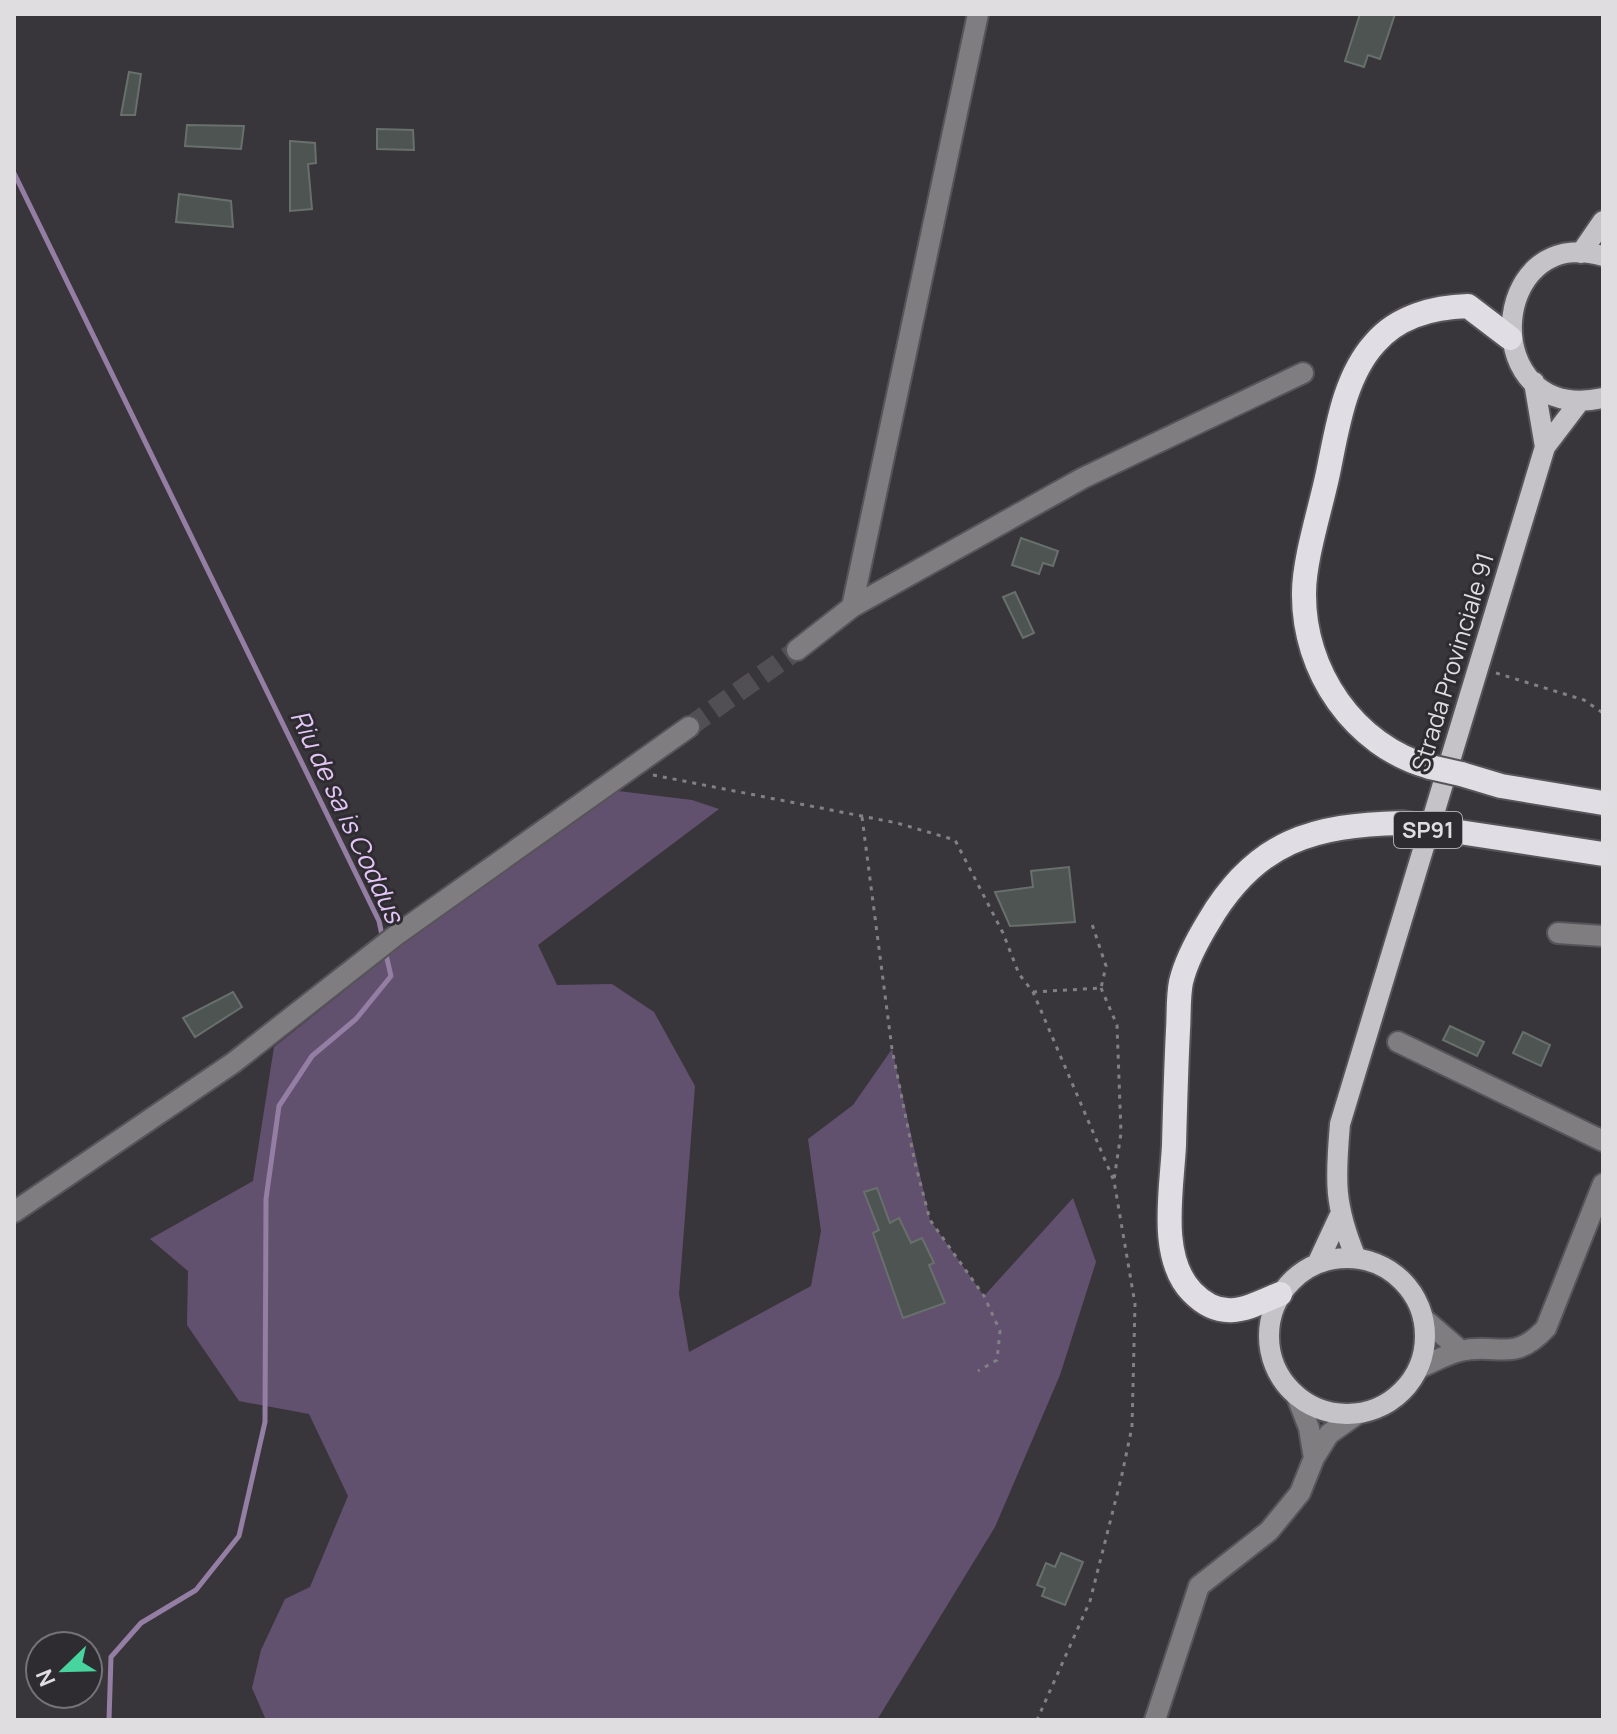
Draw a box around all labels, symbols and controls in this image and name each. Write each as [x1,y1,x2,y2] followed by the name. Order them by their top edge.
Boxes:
[1403,548,1501,776] street label: Strada Provinciale 91
[283,704,414,930] water label: Riu de sa is Coddus
[1394,812,1462,848] road number: SP91
[24,1630,104,1710] north arrow
[29,1665,62,1691] text: N

